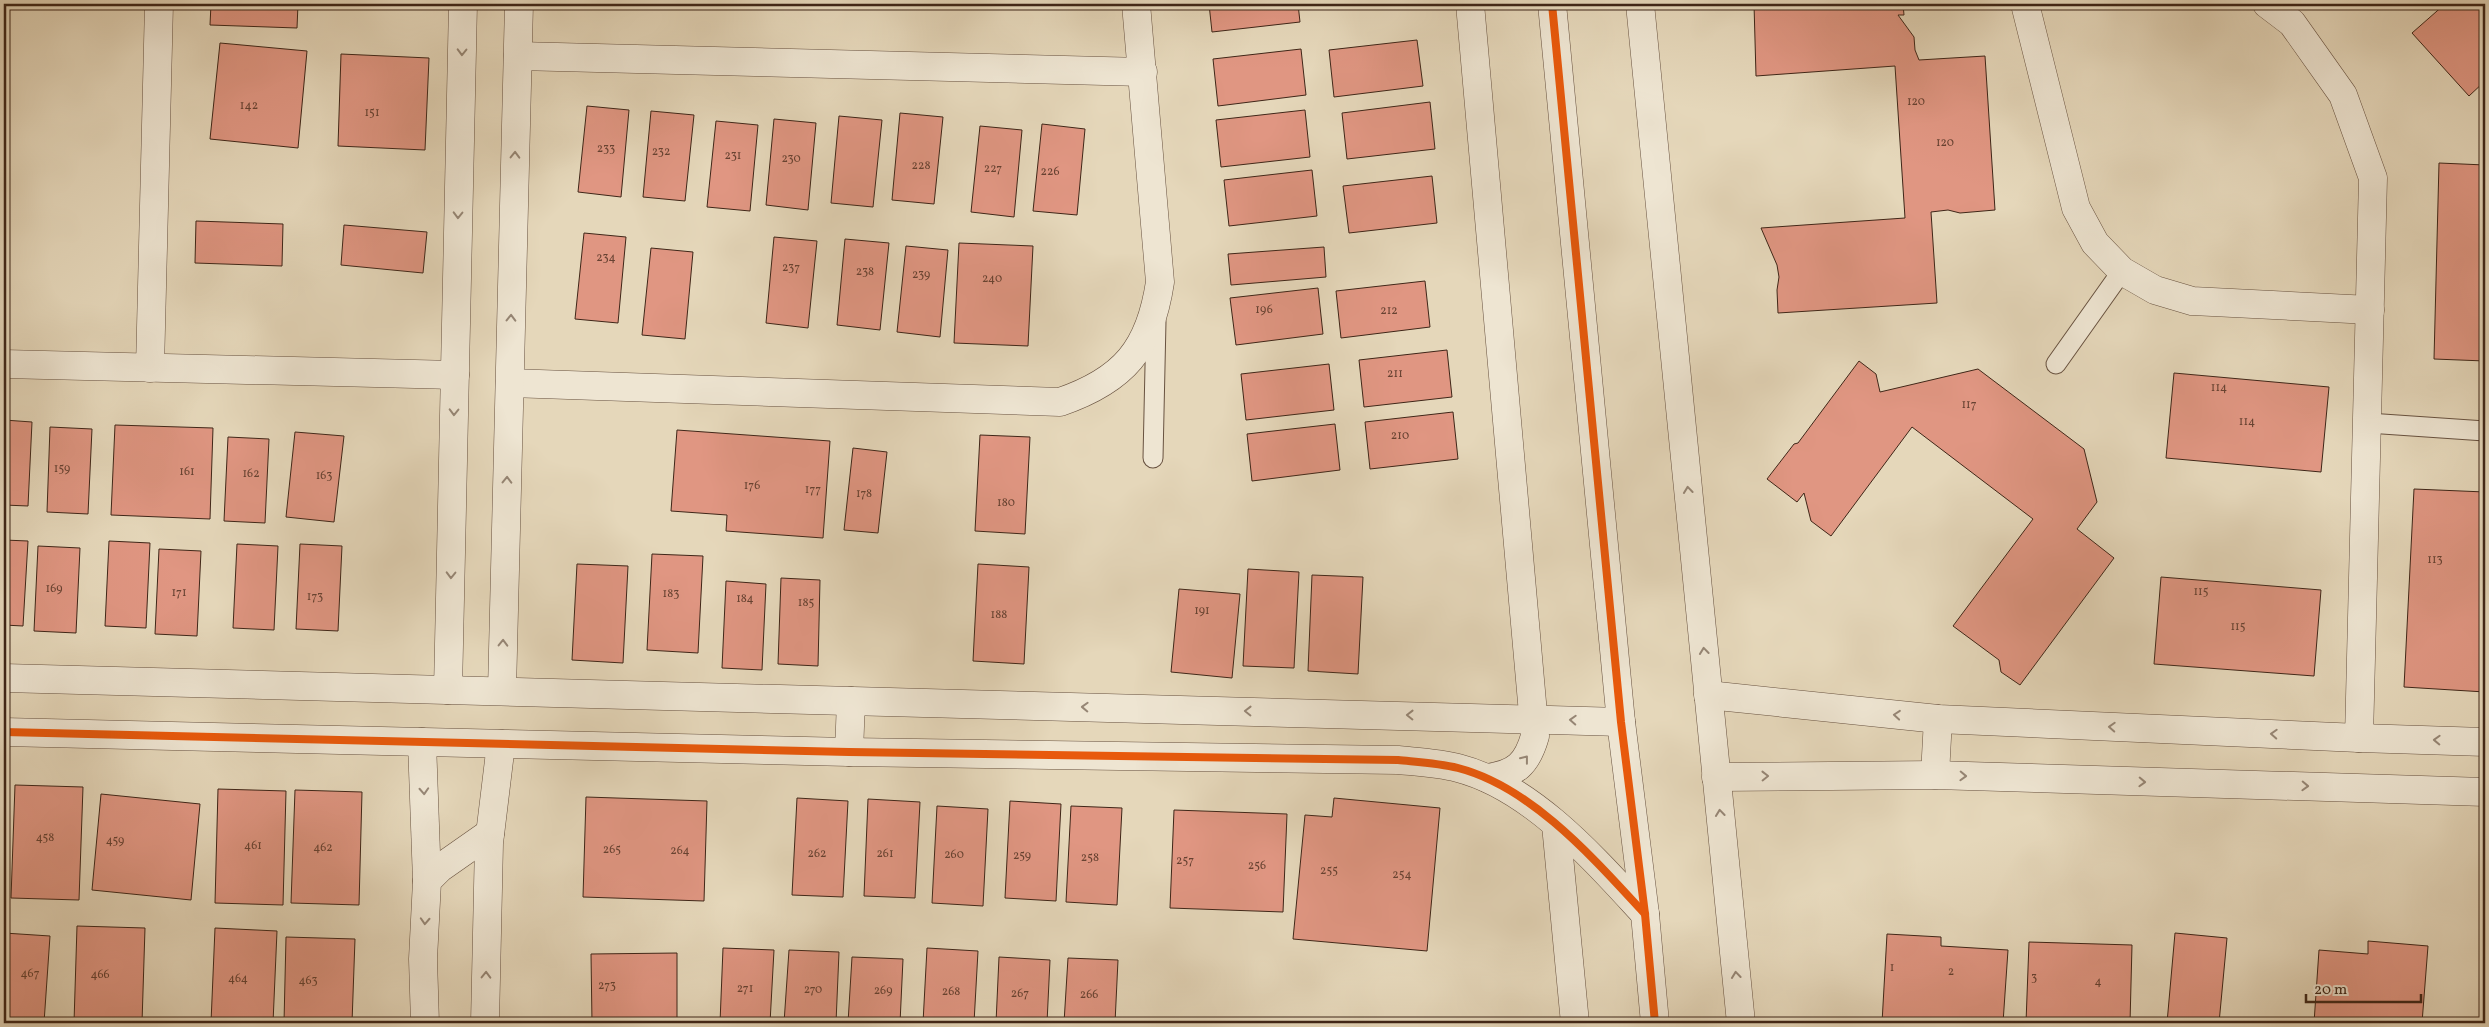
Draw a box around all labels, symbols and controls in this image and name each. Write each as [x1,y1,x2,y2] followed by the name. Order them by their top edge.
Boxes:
[457,49,467,57] one-way arrow
[1907,94,1925,110] house number: 120
[240,98,258,114] house number: 142
[364,105,380,121] house number: 151
[1936,135,1954,151] house number: 120
[597,141,615,157] house number: 233
[652,144,670,160] house number: 232
[725,148,741,164] house number: 231
[510,151,520,158] one-way arrow
[781,151,801,167] house number: 230
[912,158,930,174] house number: 228
[984,161,1002,177] house number: 227
[1041,164,1059,180] house number: 226
[453,211,464,219] one-way arrow
[596,250,616,266] house number: 234
[782,260,800,276] house number: 237
[856,264,874,280] house number: 238
[912,267,930,283] house number: 239
[982,271,1002,287] house number: 240
[1255,302,1273,318] house number: 196
[1380,303,1398,319] house number: 212
[506,313,516,321] one-way arrow
[1387,366,1403,382] house number: 211
[2211,380,2227,396] house number: 114
[1961,397,1977,413] house number: 117
[449,409,459,417] one-way arrow
[2239,414,2255,430] house number: 114
[1391,428,1409,444] house number: 210
[54,461,70,477] house number: 159
[179,464,195,480] house number: 161
[242,466,260,482] house number: 162
[316,468,332,484] house number: 163
[502,476,512,484] one-way arrow
[744,478,760,494] house number: 176
[805,482,821,498] house number: 177
[1683,485,1694,493] one-way arrow
[856,486,872,502] house number: 178
[997,495,1015,511] house number: 180
[2427,552,2443,568] house number: 113
[446,572,456,579] one-way arrow
[46,581,62,597] house number: 169
[2193,584,2209,600] house number: 115
[171,585,187,601] house number: 171
[663,586,679,602] house number: 183
[307,589,323,605] house number: 173
[736,591,754,607] house number: 184
[798,595,814,611] house number: 185
[1194,603,1210,619] house number: 191
[991,607,1007,623] house number: 188
[2230,619,2246,635] house number: 115
[498,638,509,646] one-way arrow
[1699,647,1710,655] one-way arrow
[1081,702,1089,712] one-way arrow
[1244,706,1252,716] one-way arrow
[1406,710,1414,721] one-way arrow
[1893,710,1901,721] one-way arrow
[1568,715,1576,726] one-way arrow
[2108,721,2116,732] one-way arrow
[2270,729,2278,740] one-way arrow
[2432,735,2440,746] one-way arrow
[1519,756,1528,765] one-way arrow
[1761,771,1769,782] one-way arrow
[1959,771,1967,781] one-way arrow
[2139,776,2147,787] one-way arrow
[2301,781,2309,792] one-way arrow
[419,787,429,795] one-way arrow
[1715,809,1726,817] one-way arrow
[36,830,54,846] house number: 458
[106,833,124,849] house number: 459
[244,838,262,854] house number: 461
[313,840,333,856] house number: 462
[603,842,621,858] house number: 265
[670,843,690,859] house number: 264
[808,846,826,862] house number: 262
[876,846,894,862] house number: 261
[944,847,964,863] house number: 260
[1013,848,1031,864] house number: 259
[1081,850,1099,866] house number: 258
[1176,853,1194,869] house number: 257
[1248,858,1266,874] house number: 256
[1320,863,1338,879] house number: 255
[1392,867,1412,883] house number: 254
[420,917,431,925] one-way arrow
[1890,960,1894,976] house number: 1
[1948,964,1954,980] house number: 2
[21,966,40,982] house number: 467
[90,967,110,983] house number: 466
[481,970,491,978] one-way arrow
[1731,970,1742,978] one-way arrow
[2031,970,2037,986] house number: 3
[228,971,248,987] house number: 464
[2306,972,2422,1004] scale bar
[298,973,318,989] house number: 463
[2094,974,2102,990] house number: 4
[598,978,616,994] house number: 273
[2314,980,2347,1001] text: 20 m
[737,981,753,997] house number: 271
[804,982,822,998] house number: 270
[874,983,892,999] house number: 269
[942,984,960,1000] house number: 268
[1011,986,1029,1002] house number: 267
[1080,987,1098,1003] house number: 266

